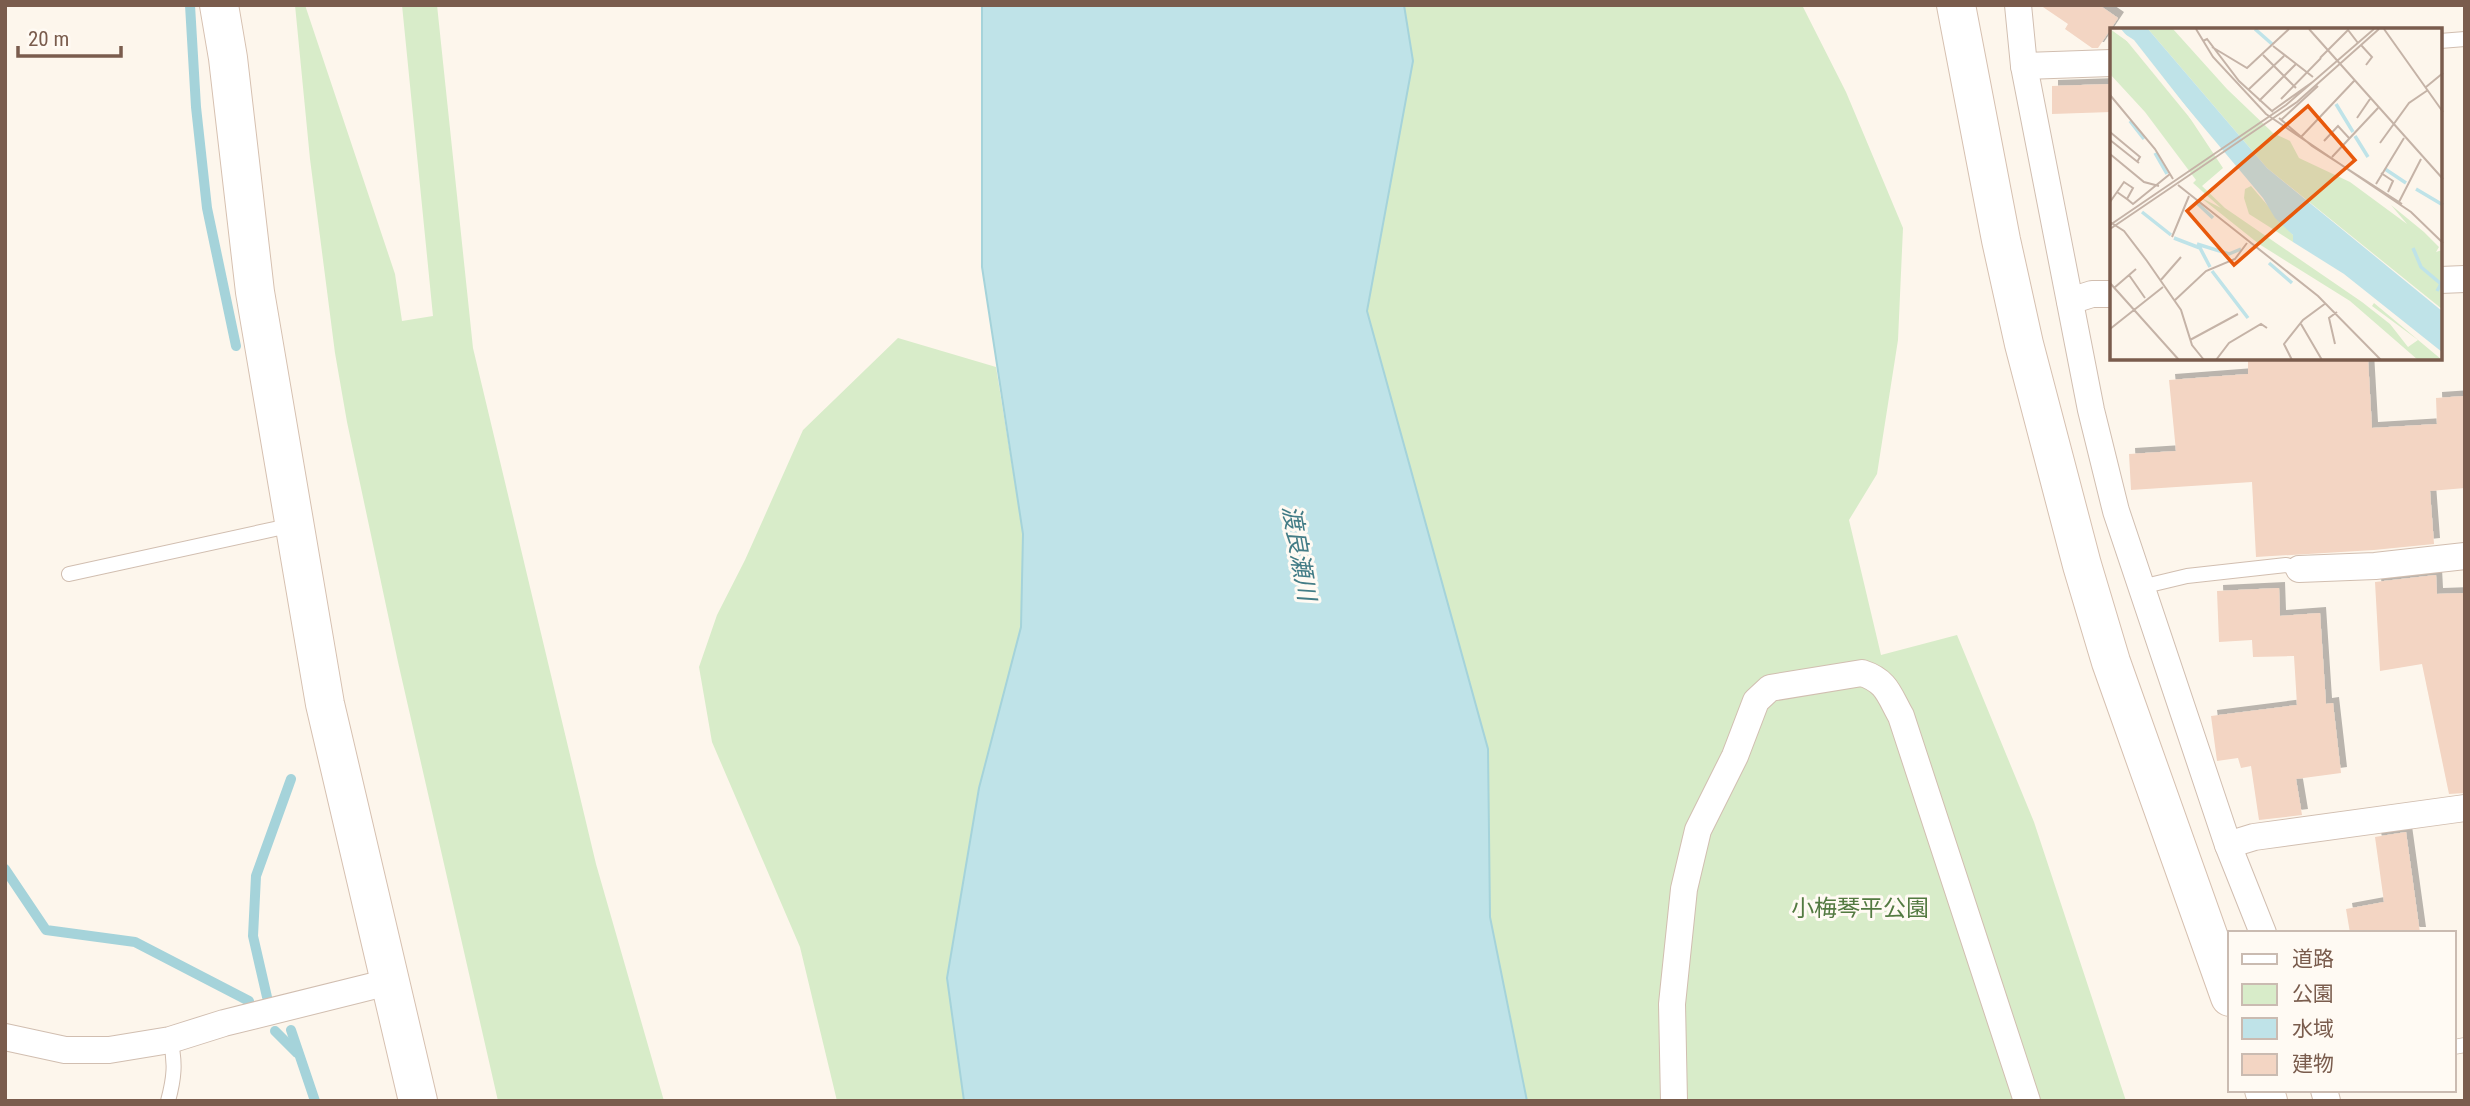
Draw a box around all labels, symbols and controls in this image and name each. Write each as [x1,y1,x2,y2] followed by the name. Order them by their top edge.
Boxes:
[18,14,121,58] scale bar
[28,27,69,51] text: 20 m
[2110,28,2442,360] inset map
[1277,503,1322,606] water label: 渡良瀬川
[1791,895,1929,922] park label: 小梅琴平公園
[2228,931,2456,1092] legend
[2292,947,2334,971] text: 道路
[2292,982,2334,1006] text: 公園
[2292,1017,2334,1041] text: 水域
[2292,1052,2334,1076] text: 建物

